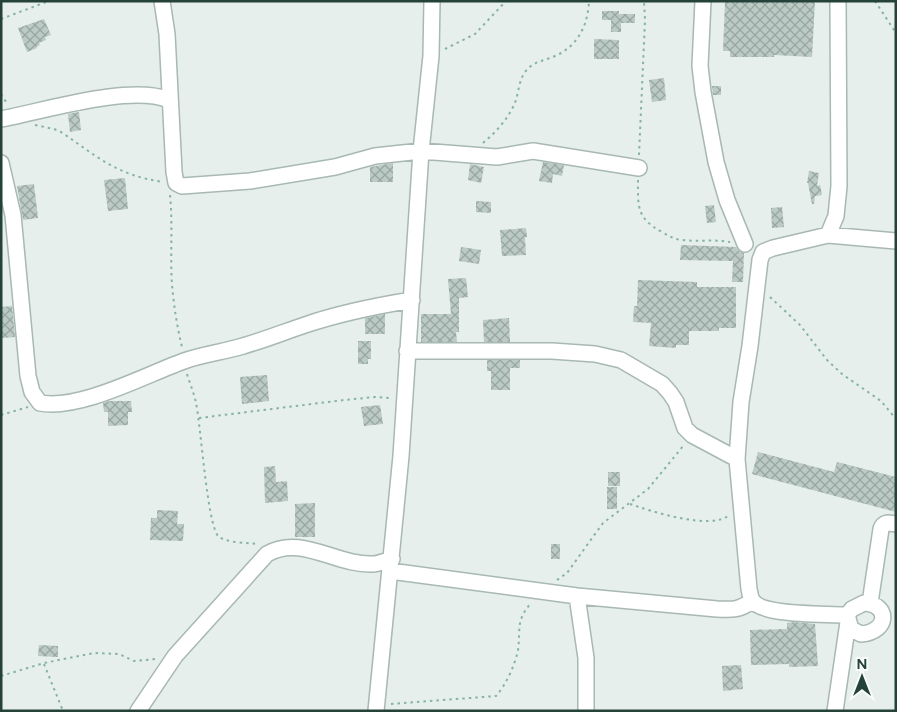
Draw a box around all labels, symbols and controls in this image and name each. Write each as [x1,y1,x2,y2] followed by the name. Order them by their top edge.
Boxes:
[837,652,887,702] north arrow
[857,656,867,673] text: N

